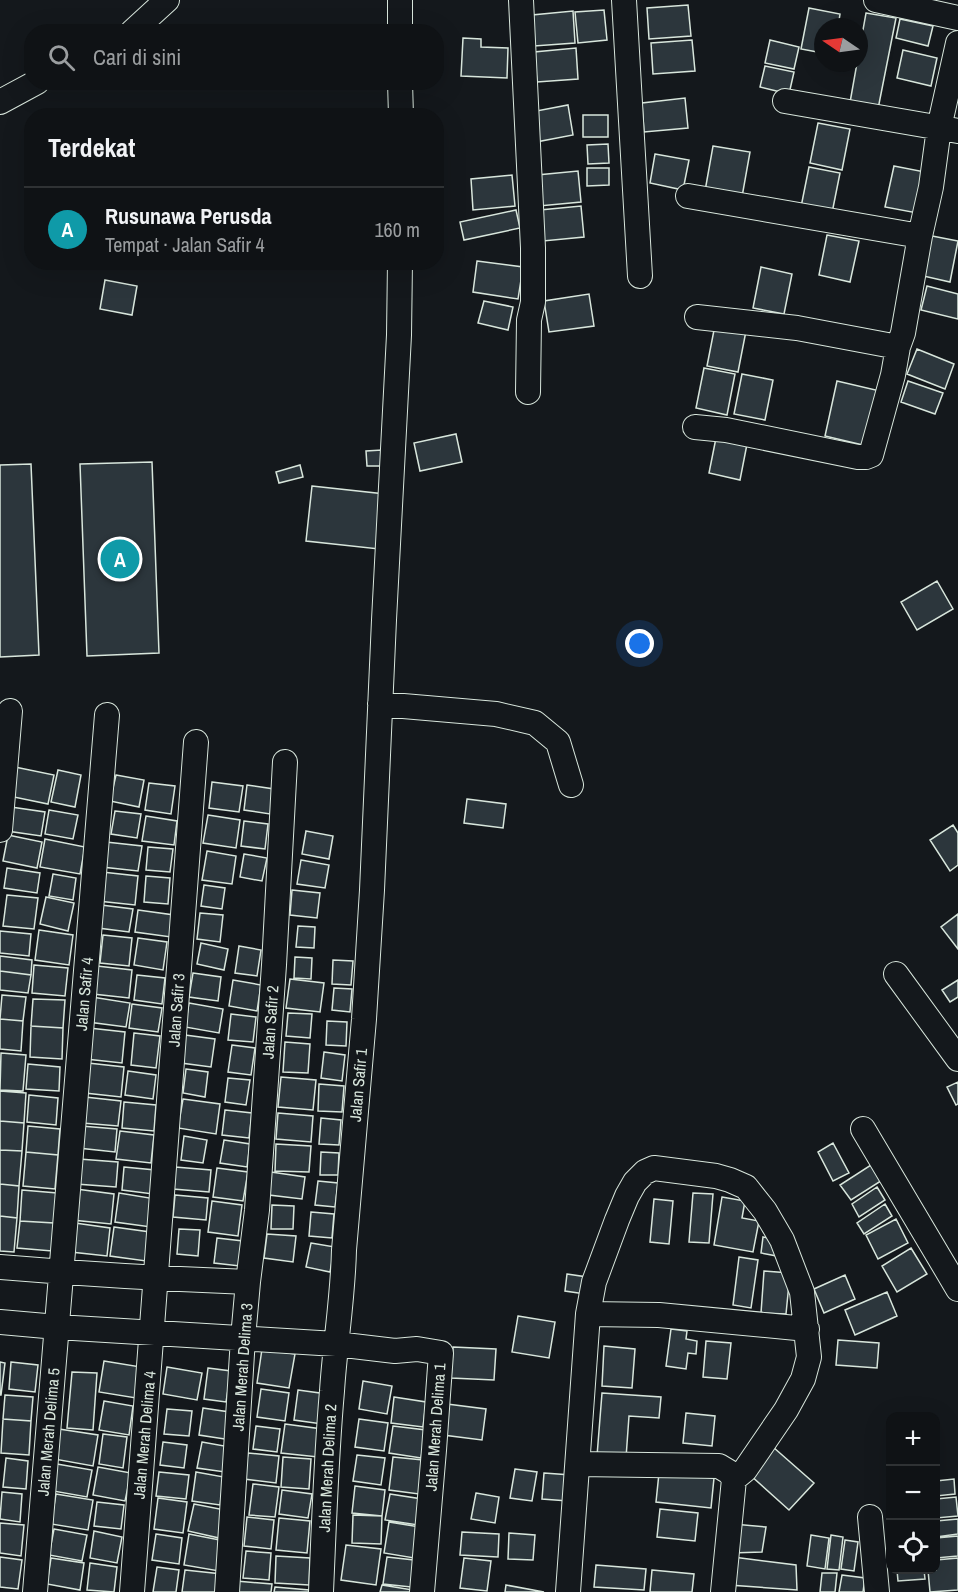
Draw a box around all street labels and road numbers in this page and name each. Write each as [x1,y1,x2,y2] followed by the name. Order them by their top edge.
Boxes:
[70,956,98,1032] street label: Jalan Safir 4
[162,972,190,1048] street label: Jalan Safir 3
[256,984,284,1060] street label: Jalan Safir 2
[344,1047,372,1123] street label: Jalan Safir 1
[227,1302,257,1432] street label: Jalan Merah Delima 3
[420,1362,450,1492] street label: Jalan Merah Delima 1
[31,1367,65,1497] street label: Jalan Merah Delima 5
[127,1370,161,1500] street label: Jalan Merah Delima 4
[313,1403,341,1533] street label: Jalan Merah Delima 2

